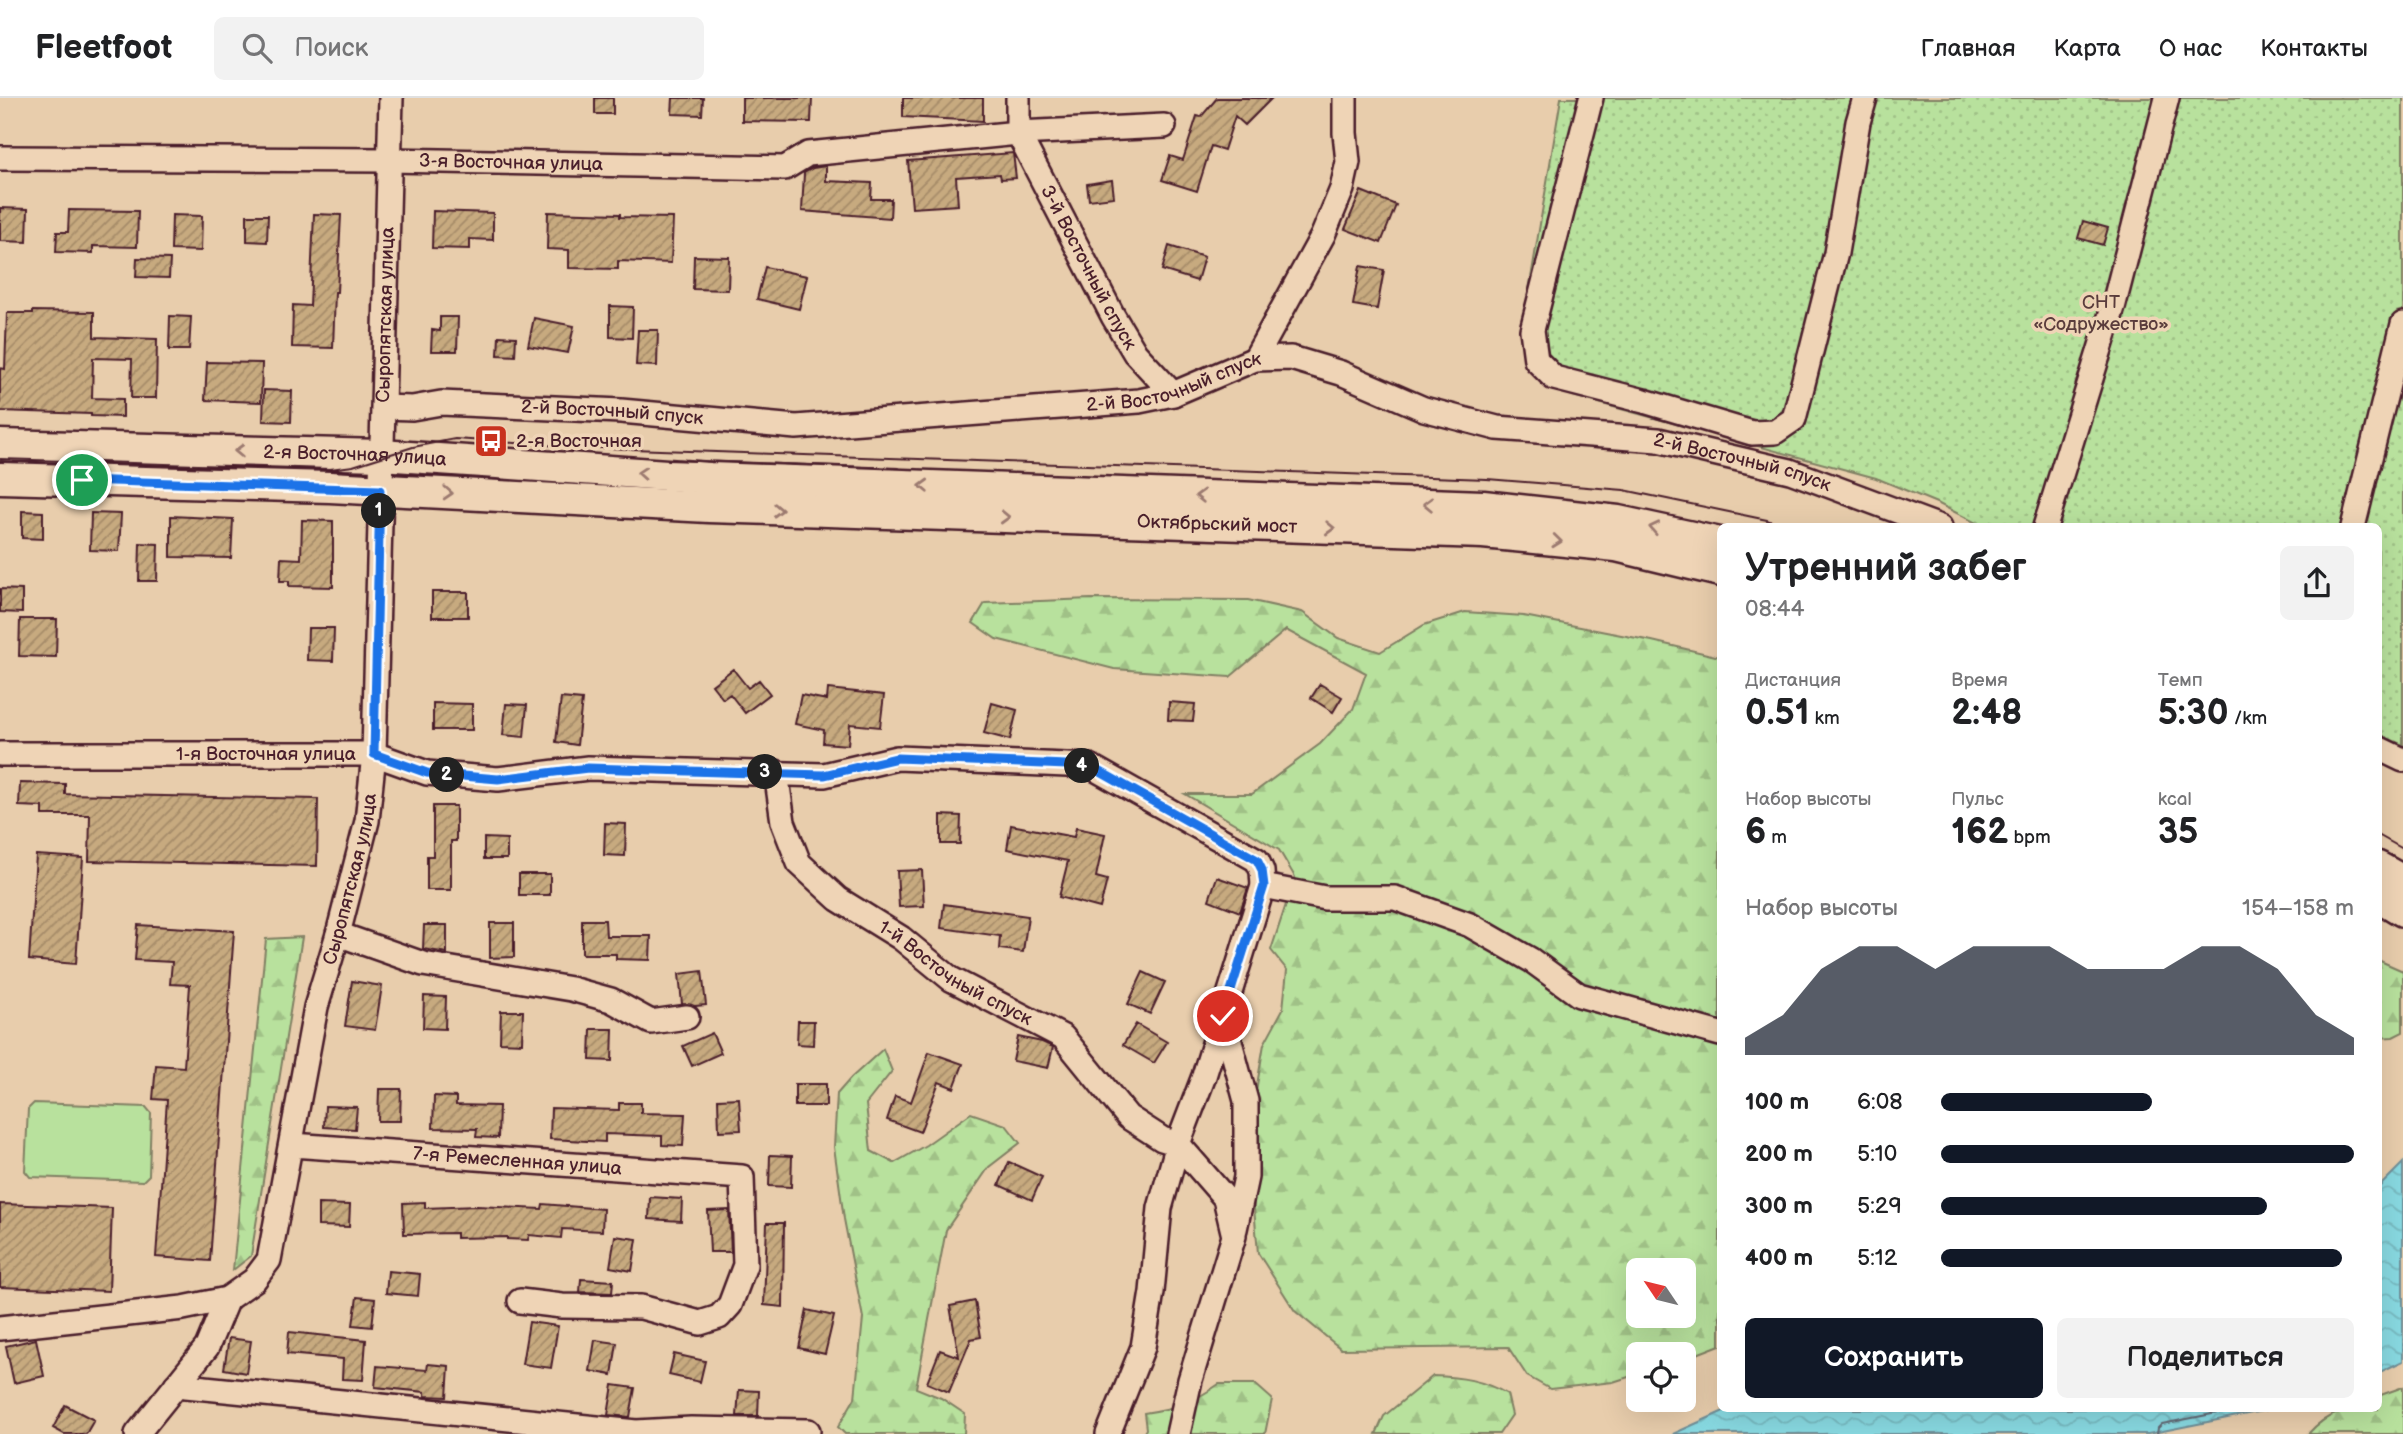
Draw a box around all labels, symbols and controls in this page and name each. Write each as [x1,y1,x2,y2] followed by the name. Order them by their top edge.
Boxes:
[214,17,704,80] search box
[35,28,172,68] text: Fleetfoot
[238,29,276,67] icon: search
[294,33,368,64] text: Поиск
[1921,34,2015,63] text: Главная
[2053,34,2121,63] text: Карта
[2159,34,2222,63] text: О нас
[2260,34,2368,63] text: Контакты
[419,149,603,176] street label: 3-я Восточная улица
[1036,181,1142,354] street label: 3-й Восточный спуск
[372,227,399,403] street label: Сыропятская улица
[2033,291,2169,336] park label: СНТ «Содружество»
[1086,347,1261,416] street label: 2-й Восточный спуск
[521,395,704,430] street label: 2-й Восточный спуск
[472,422,510,460] bus stop icon: 2-я Восточная
[1651,428,1834,497] street label: 2-й Восточный спуск
[516,430,642,453] place label: 2-я Восточная
[263,440,447,471] street label: 2-я Восточная улица
[233,443,244,459] one-way arrow
[52,450,112,510] pin
[63,461,101,499] icon: arrive
[636,466,647,481] one-way arrow
[918,478,929,494] one-way arrow
[443,486,454,501] one-way arrow
[1195,489,1206,504] one-way arrow
[362,494,396,528] pin: 1
[1422,497,1433,512] one-way arrow
[375,499,383,522] text: 1
[772,502,783,517] one-way arrow
[1000,510,1011,525] one-way arrow
[1137,510,1298,538] street label: Октябрьский мост
[1325,520,1336,536] one-way arrow
[1648,522,1660,537] one-way arrow
[1551,533,1563,548] one-way arrow
[1745,546,2027,591] text: Утренний забег
[2280,546,2354,620] button: share
[1745,595,1805,623] text: 08:44
[1745,669,1841,692] text: Дистанция
[1951,669,2008,692] text: Время
[2158,669,2203,692] text: Темп
[1745,692,1809,735] text: 0.51
[1951,692,2022,735] text: 2:48
[2158,692,2229,735] text: 5:30
[1809,707,1840,730] text: km
[2229,707,2267,730] text: /km
[176,743,356,766] street label: 1-я Восточная улица
[1064,748,1100,784] pin: 4
[748,754,782,790] pin: 3
[1076,754,1087,777] text: 4
[430,758,464,792] pin: 2
[759,760,770,783] text: 3
[441,763,452,786] text: 2
[1745,788,1871,811] text: Набор высоты
[1951,788,2004,811] text: Пульс
[2158,788,2192,811] text: kcal
[318,792,381,968] street label: Сыропятская улица
[1745,811,1766,854] text: 6
[1951,811,2008,854] text: 162
[2158,811,2198,854] text: 35
[1766,826,1787,849] text: m
[2008,826,2051,849] text: bpm
[1745,894,1898,922] text: Набор высоты
[2242,894,2354,922] text: 154–158 m
[874,916,1036,1031] street label: 1-й Восточный спуск
[1193,986,1253,1046] pin
[1204,997,1242,1035] icon: check
[1745,1088,1809,1116] text: 100 m
[1857,1088,1903,1116] text: 6:08
[1745,1140,1813,1168] text: 200 m
[1857,1140,1897,1168] text: 5:10
[412,1142,623,1180] street label: 7-я Ремесленная улица
[1745,1192,1813,1220] text: 300 m
[1857,1192,1902,1220] text: 5:29
[1745,1244,1813,1272] text: 400 m
[1857,1244,1897,1272] text: 5:12
[1626,1258,1696,1328] north arrow
[1626,1258,1696,1412] map controls
[1745,1318,2043,1398] button: Сохранить
[2057,1318,2354,1398] button: Поделиться
[1626,1342,1696,1412] button: locate

